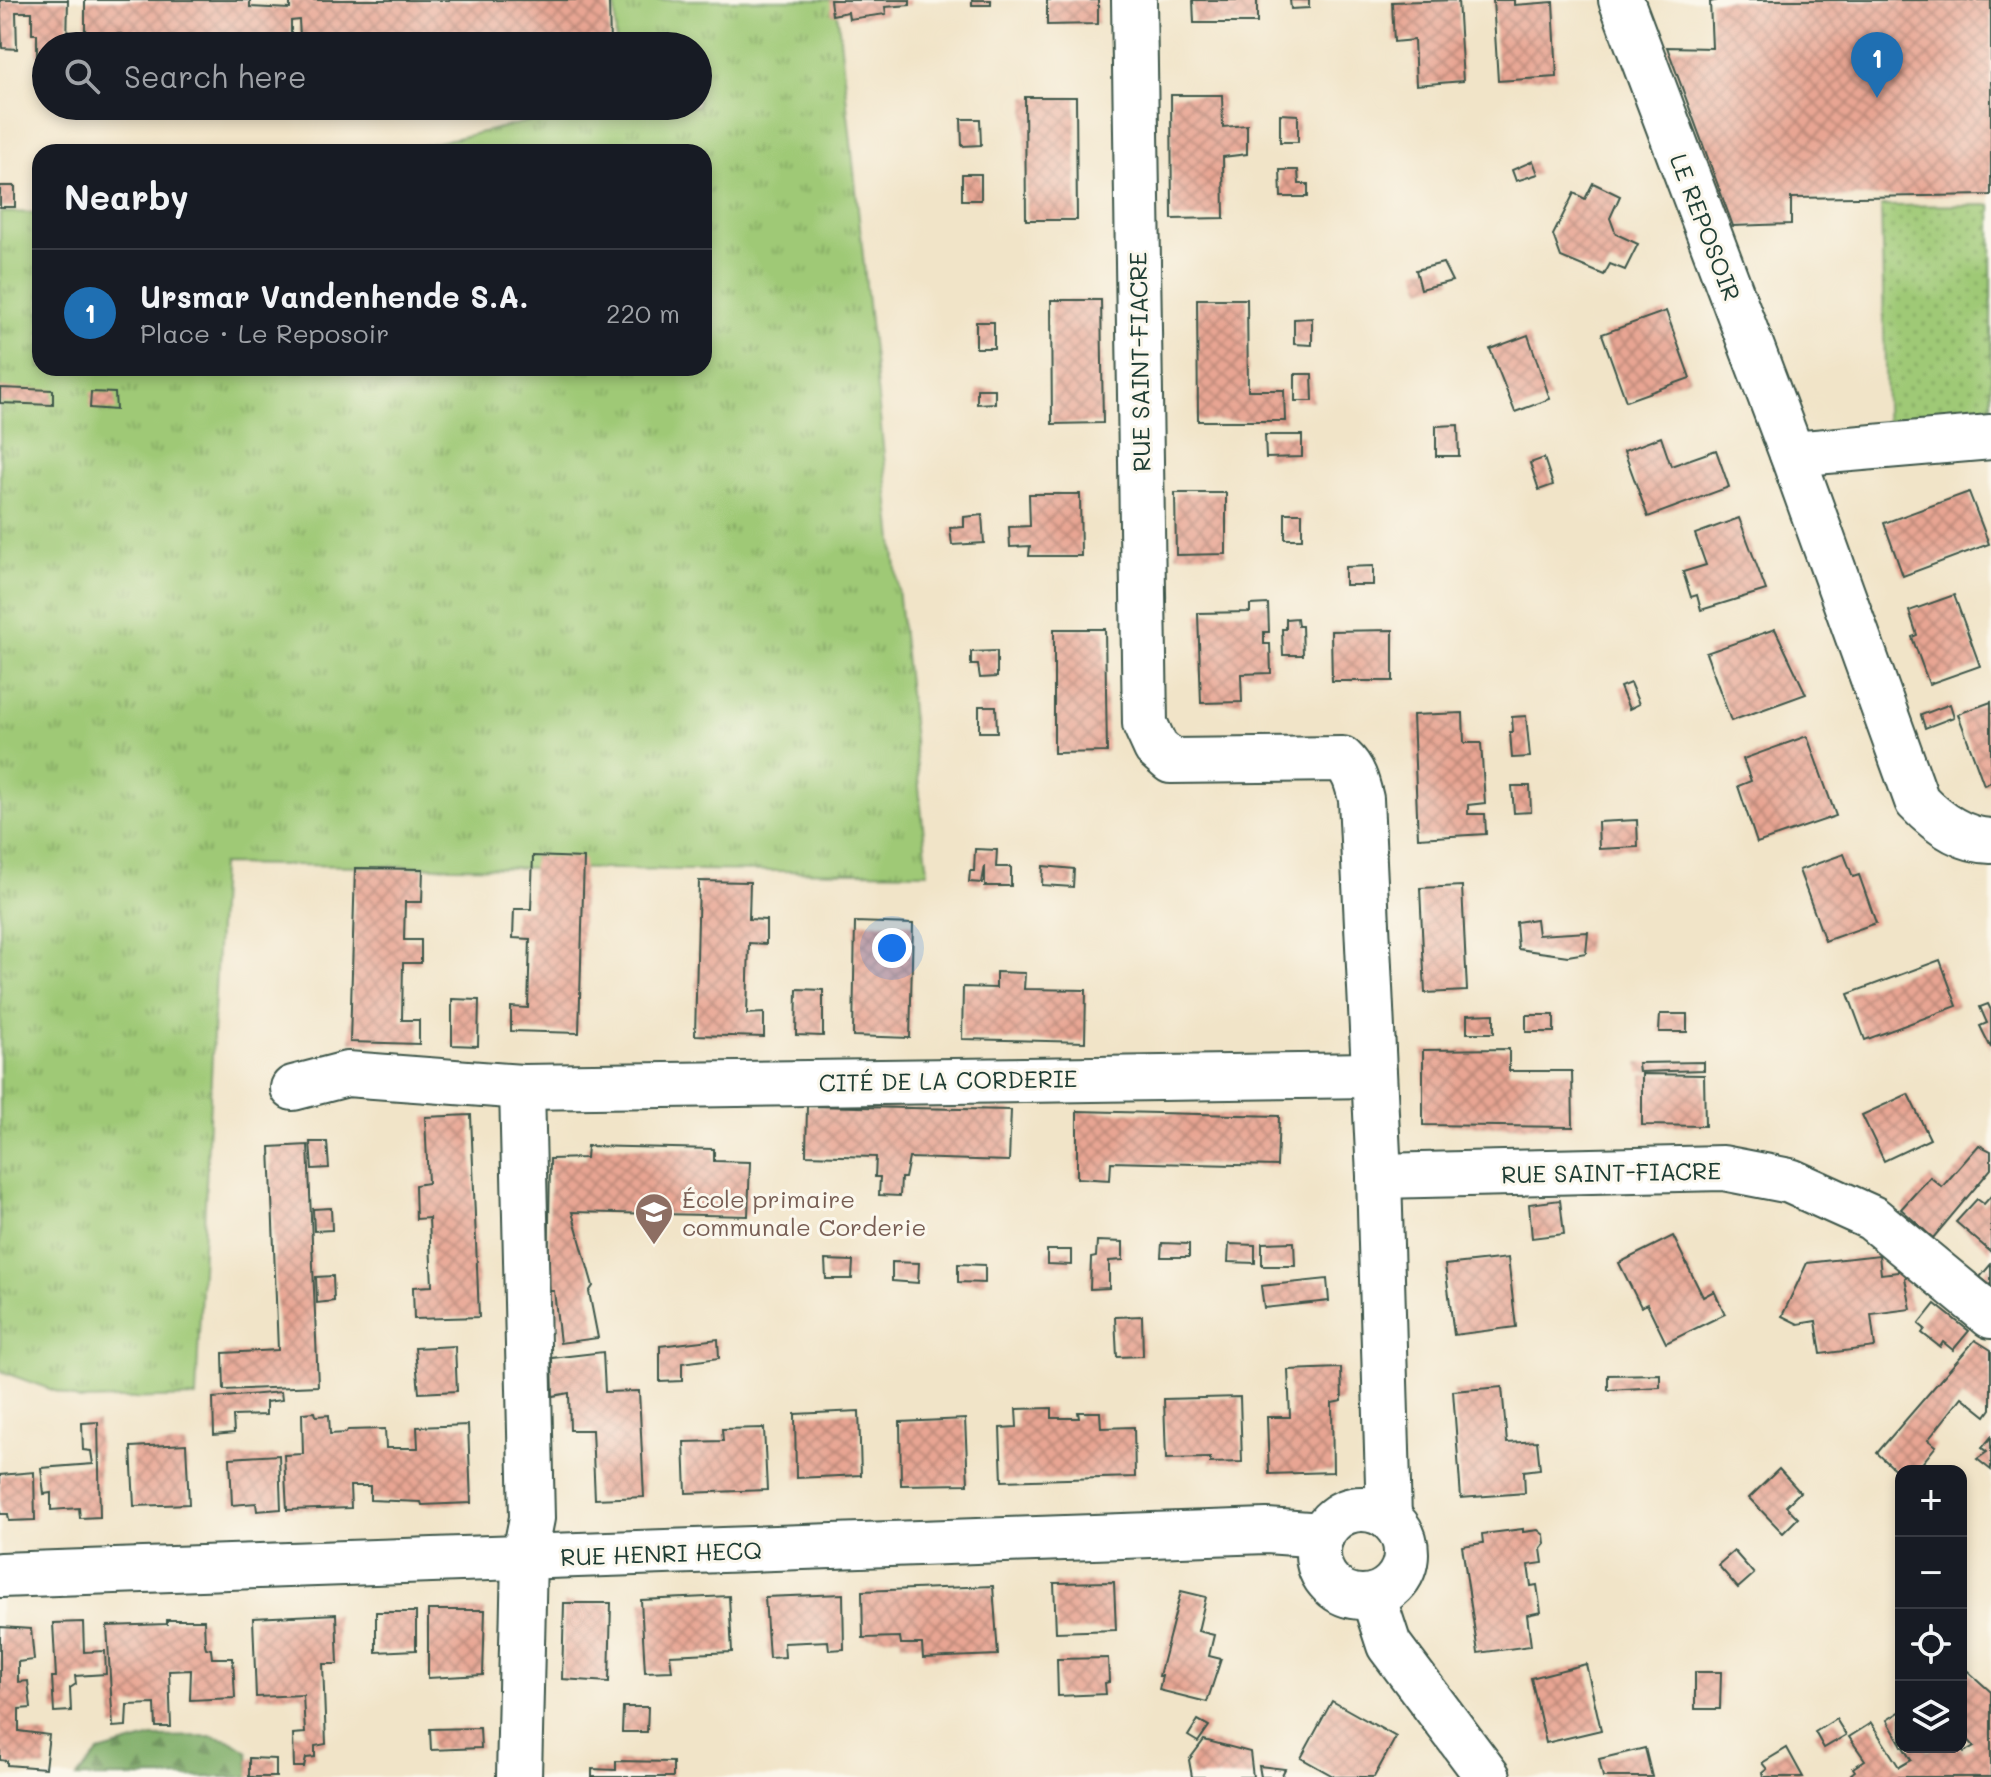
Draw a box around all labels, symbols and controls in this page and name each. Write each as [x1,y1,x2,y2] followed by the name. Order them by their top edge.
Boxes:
[32,32,712,120] search box
[1851,32,1903,98] pin: 1
[60,54,104,98] icon: search
[124,56,307,96] text: Search here
[1664,149,1748,305] street label: LE REPOSOIR
[64,174,189,219] text: Nearby
[1122,252,1156,472] street label: RUE SAINT-FIACRE
[140,276,529,316] text: Ursmar Vandenhende S.A.
[84,296,96,330] text: 1
[606,296,680,330] text: 220 m
[140,316,389,350] text: Place · Le Reposoir
[872,928,912,968] your location
[818,1062,1078,1098] street label: CITÉ DE LA CORDERIE
[1501,1155,1721,1189] street label: RUE SAINT-FIACRE
[682,1183,926,1242] place label: École primaire communale Corderie
[633,1191,675,1246] school or university icon: École primaire communale Corderie
[1895,1465,1967,1753] map controls
[1895,1465,1967,1537] button: +
[560,1534,762,1572] street label: RUE HENRI HECQ
[1895,1537,1967,1609] button: −
[1895,1609,1967,1681] button: locate
[1895,1681,1967,1753] button: layers

